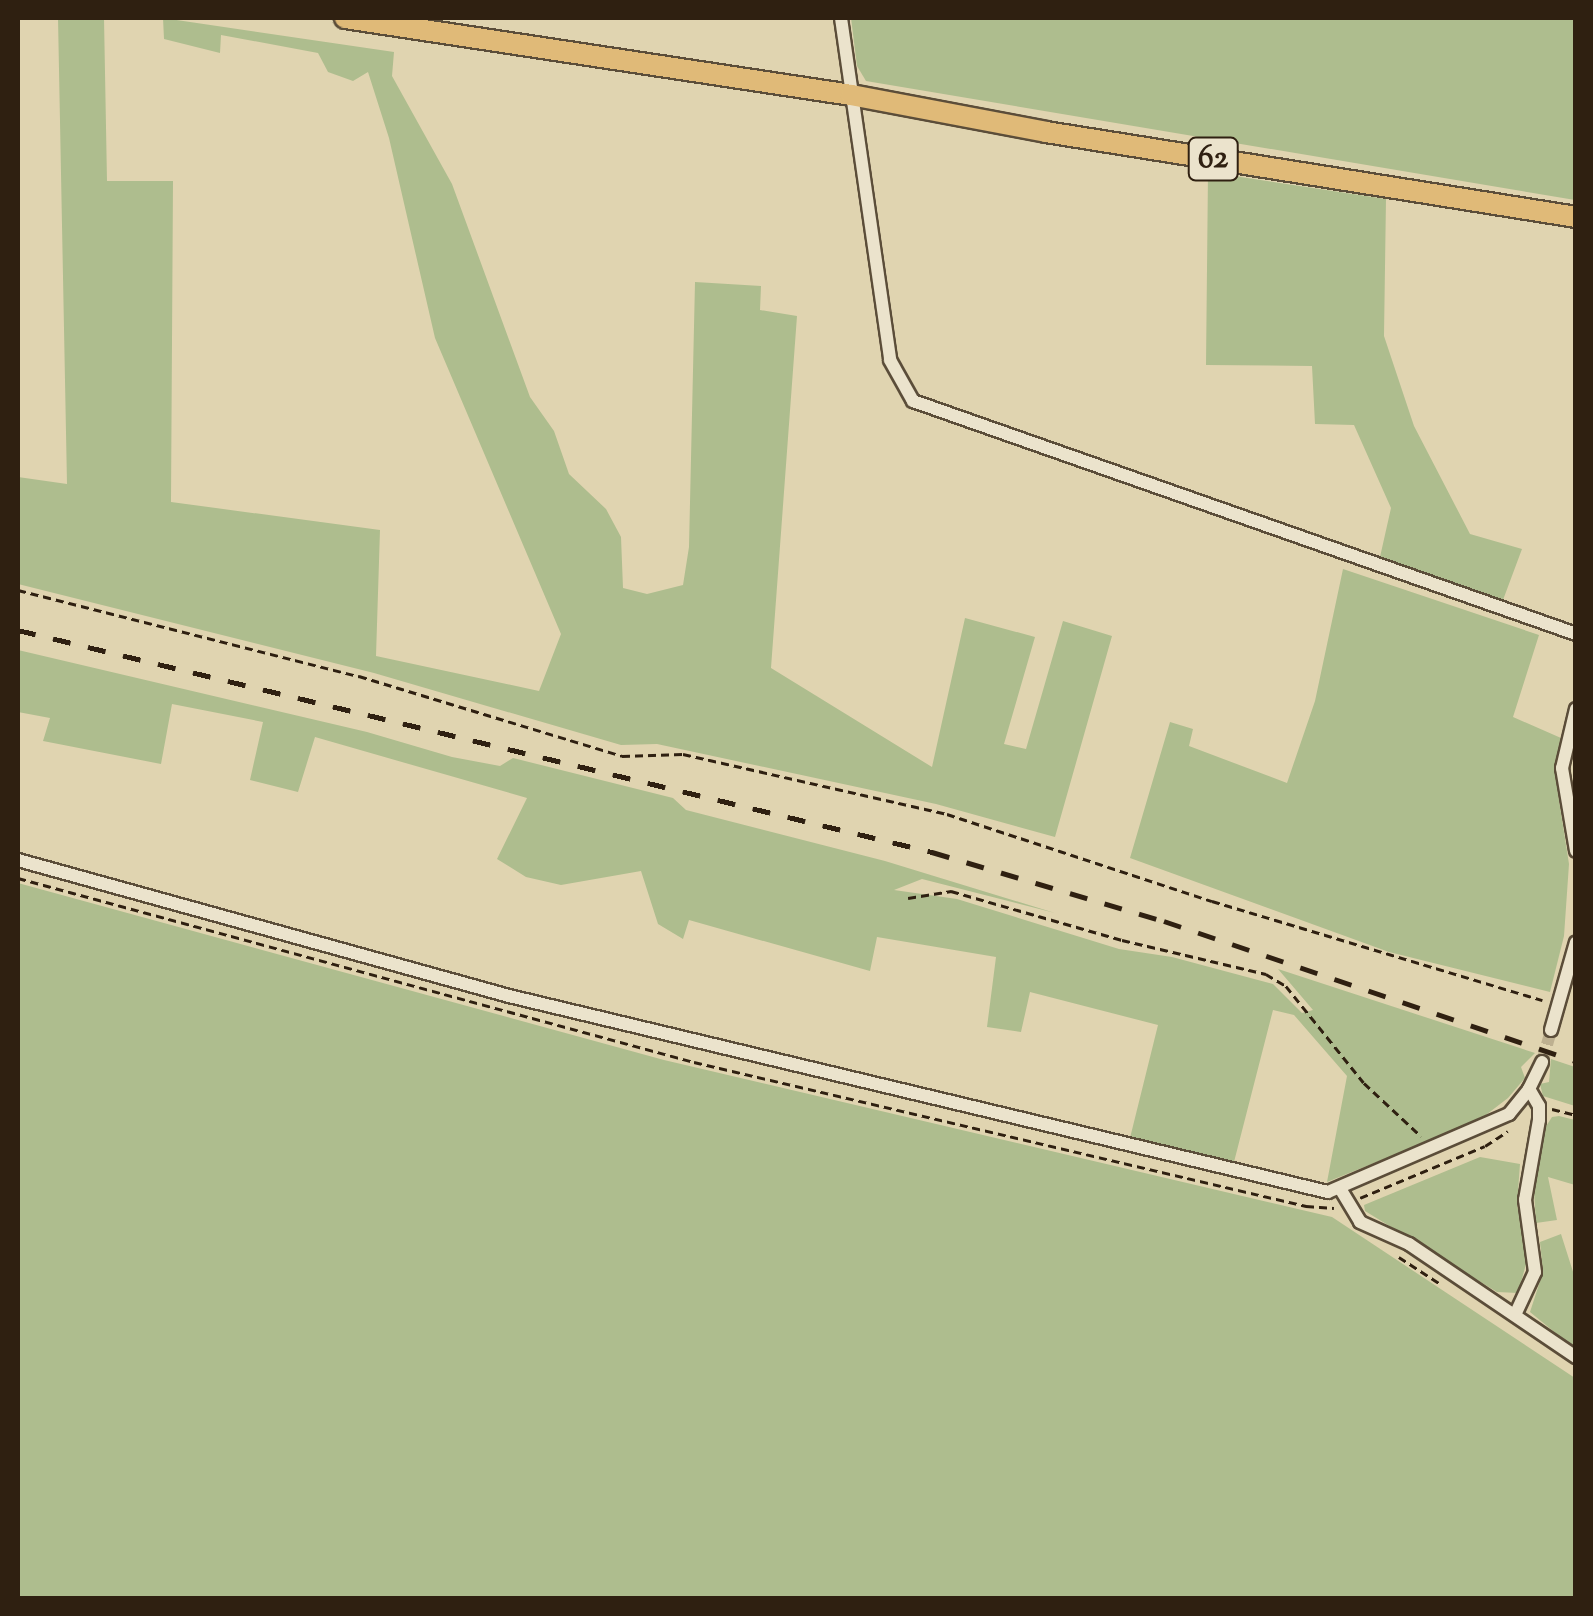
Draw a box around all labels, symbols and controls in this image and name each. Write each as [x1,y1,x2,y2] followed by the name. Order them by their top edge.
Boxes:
[1186,132,1240,186] road number: 62

